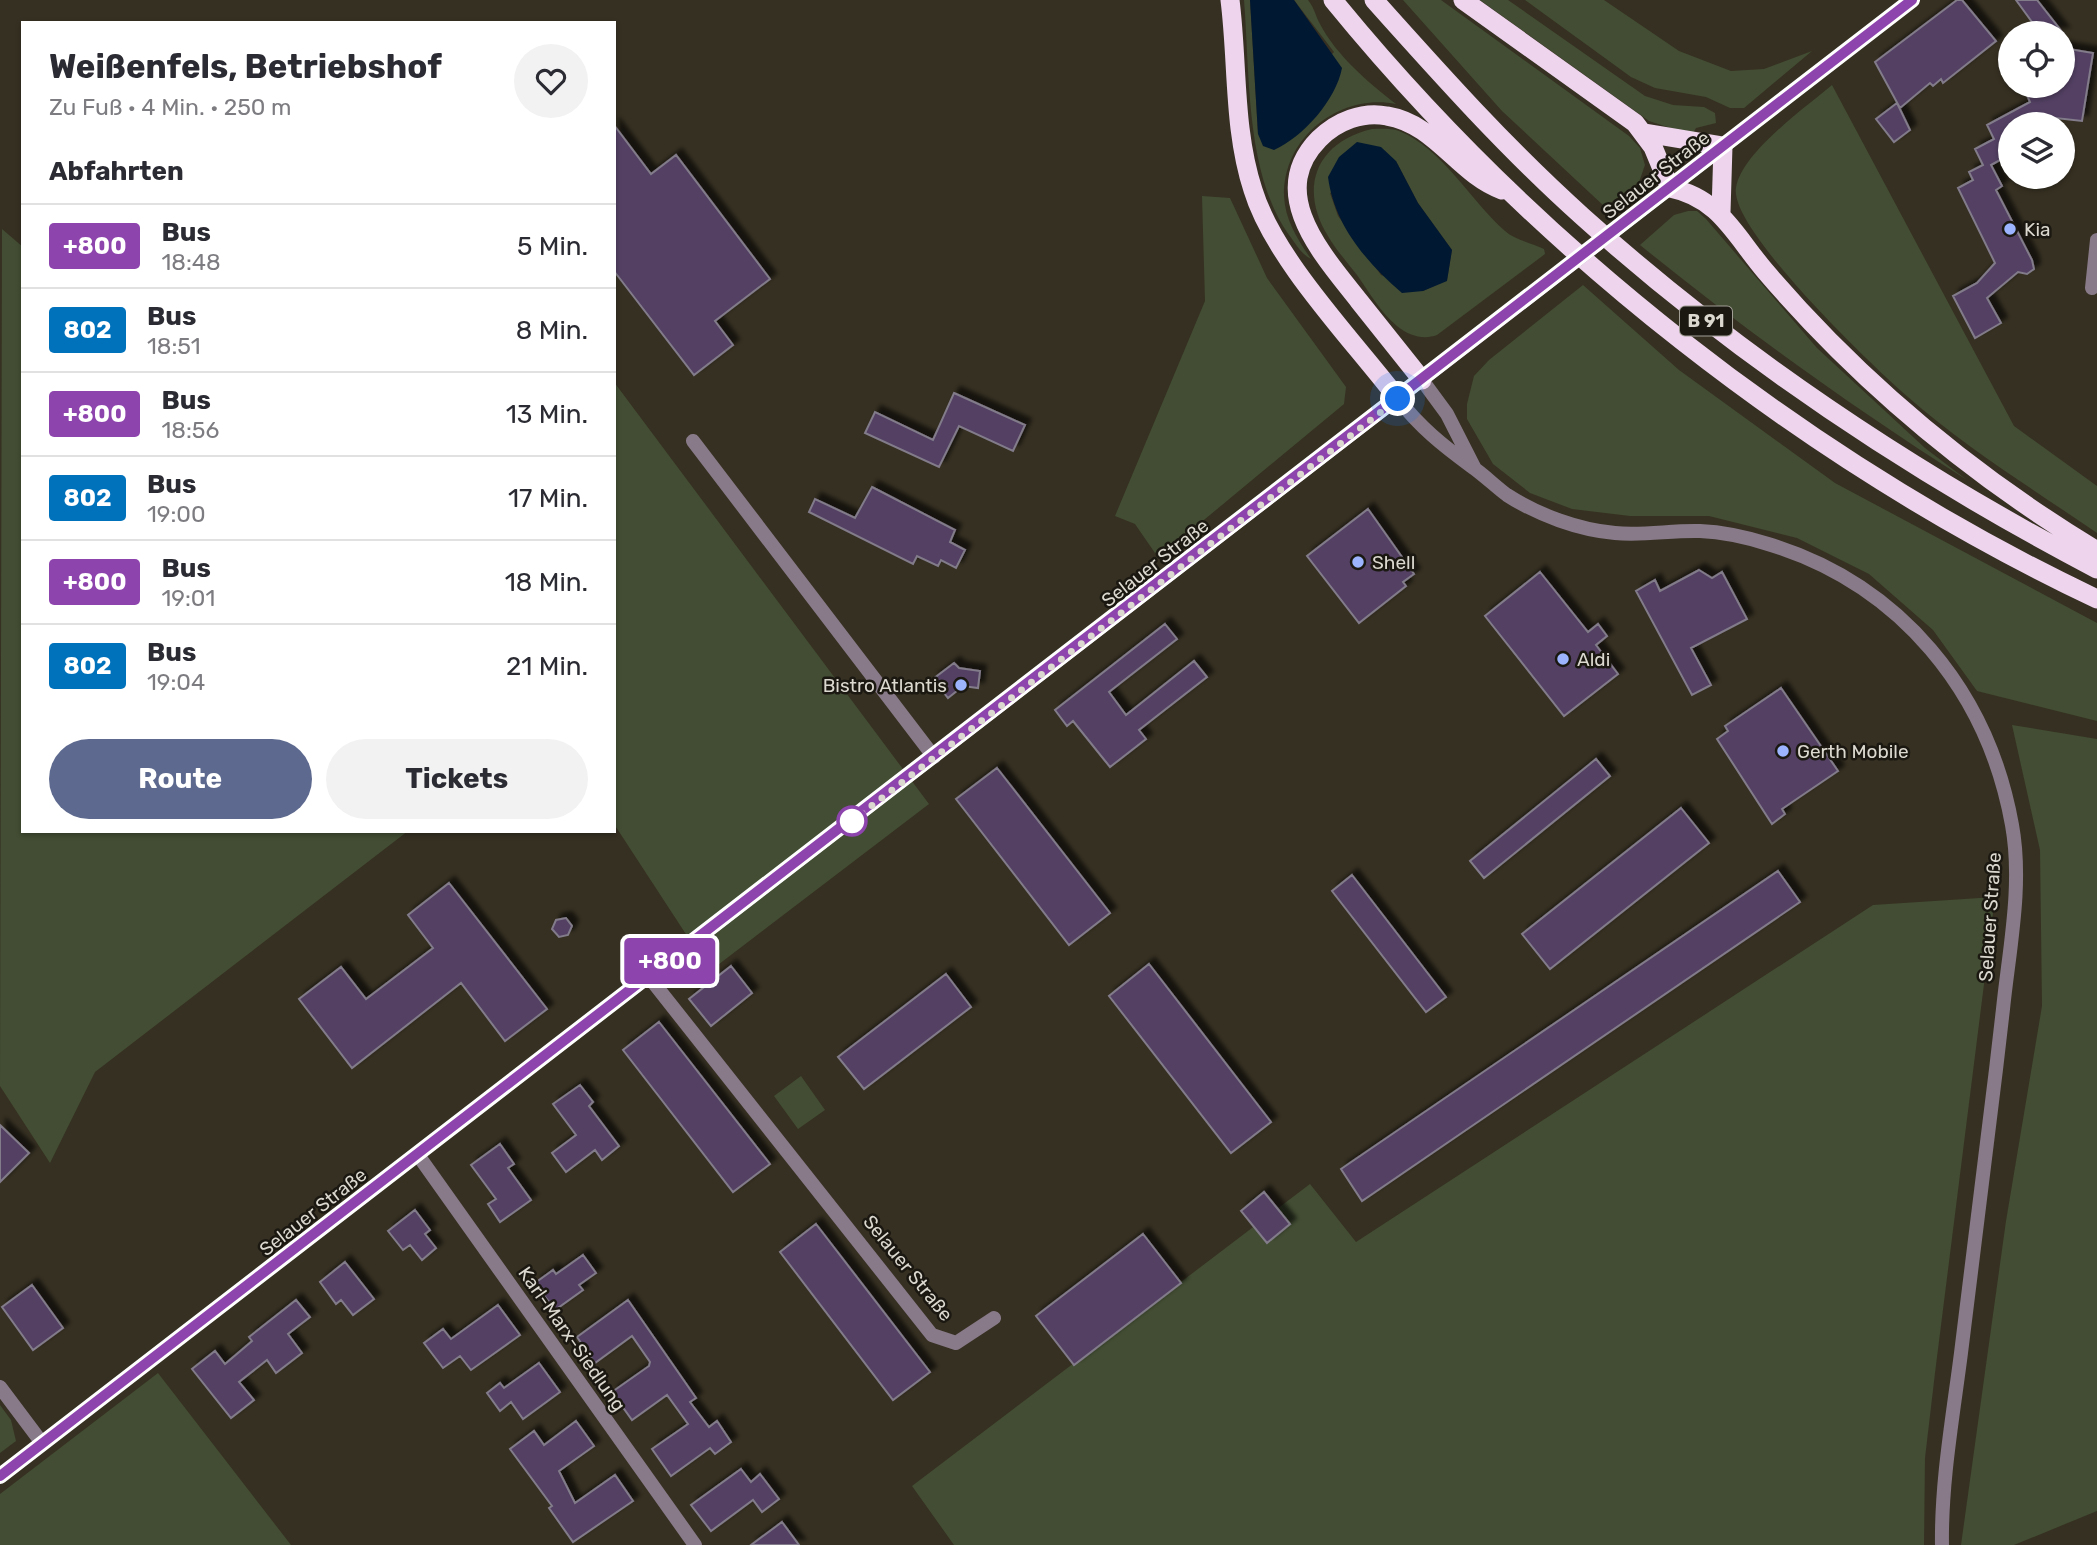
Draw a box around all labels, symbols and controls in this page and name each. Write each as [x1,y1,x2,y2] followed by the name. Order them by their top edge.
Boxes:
[1998,21,2075,189] map controls
[1998,21,2075,98] button: locate
[514,44,588,118] button: heart
[49,47,442,86] text: Weißenfels, Betriebshof
[49,93,292,121] text: Zu Fuß · 4 Min. · 250 m
[1998,112,2075,189] button: layers
[1598,126,1714,224] street label: Selauer Straße
[49,156,184,187] text: Abfahrten
[161,217,211,248] text: Bus
[2024,218,2051,241] place label: Kia
[2002,221,2018,237] marker: Kia
[517,231,588,262] text: 5 Min.
[63,232,126,260] text: +800
[161,248,221,276] text: 18:48
[147,301,196,332] text: Bus
[1680,306,1732,335] road number: B 91
[516,315,588,346] text: 8 Min.
[63,316,112,344] text: 802
[147,332,201,360] text: 18:51
[1380,381,1415,416] your location
[161,385,211,416] text: Bus
[506,399,588,430] text: 13 Min.
[63,400,126,428] text: +800
[161,416,219,444] text: 18:56
[147,469,196,500] text: Bus
[508,483,588,514] text: 17 Min.
[63,484,112,512] text: 802
[147,500,206,528] text: 19:00
[1097,514,1213,612] street label: Selauer Straße
[1372,551,1415,574] place label: Shell
[161,553,211,584] text: Bus
[1350,554,1366,570] marker: Shell
[505,567,588,598] text: 18 Min.
[63,568,126,596] text: +800
[161,584,215,612] text: 19:01
[147,637,196,668] text: Bus
[1577,648,1610,671] place label: Aldi
[506,651,588,682] text: 21 Min.
[1555,651,1571,667] marker: Aldi
[63,652,112,680] text: 802
[147,668,205,696] text: 19:04
[823,674,947,697] place label: Bistro Atlantis
[953,677,969,693] marker: Bistro Atlantis
[49,739,312,819] button: Route
[326,739,588,819] button: Tickets
[1797,740,1909,763] place label: Gerth Mobile
[1775,743,1791,759] marker: Gerth Mobile
[837,806,867,836] unlabelled marker
[1974,851,2006,983] street label: Selauer Straße
[621,938,719,984] line badge: +800
[638,947,702,975] text: +800
[255,1163,371,1261] street label: Selauer Straße
[858,1210,958,1326] street label: Selauer Straße
[513,1262,631,1416] street label: Karl-Marx-Siedlung

